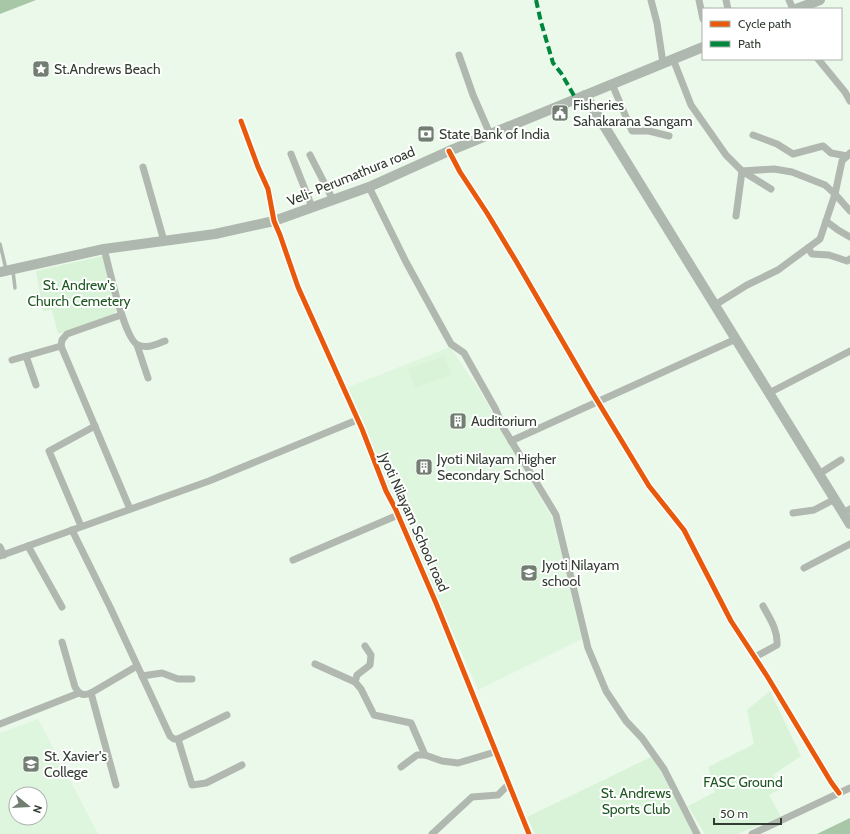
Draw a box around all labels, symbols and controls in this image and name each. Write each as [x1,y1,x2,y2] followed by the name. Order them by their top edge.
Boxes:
[702,8,842,60] legend
[738,16,791,31] text: Cycle path
[738,36,761,51] text: Path
[31,59,51,79] place icon: St.Andrews Beach
[54,60,161,78] place label: St.Andrews Beach
[573,96,693,130] place label: Fisheries Sahakarana Sangam
[550,103,570,123] public building icon: Fisheries Sahakarana Sangam
[416,124,436,144] bank icon: State Bank of India
[439,125,550,143] place label: State Bank of India
[285,142,417,210] street label: Veli- Perumathura road
[27,276,131,310] park label: St. Andrew's Church Cemetery
[448,411,468,431] building icon: Auditorium
[471,412,537,430] place label: Auditorium
[375,449,453,595] street label: Jyoti Nilayam School road
[436,450,557,484] place label: Jyoti Nilayam Higher Secondary School
[414,457,434,477] building icon: Jyoti Nilayam Higher Secondary School
[541,556,619,590] place label: Jyoti Nilayam school
[519,563,539,583] school or university icon: Jyoti Nilayam school
[44,747,107,781] place label: St. Xavier's College
[21,754,41,774] school or university icon: St. Xavier's College
[703,773,783,791] park label: FASC Ground
[601,784,671,818] park label: St. Andrews Sports Club
[8,786,48,826] north arrow
[714,800,781,826] scale bar
[30,803,45,815] text: N
[720,806,748,821] text: 50 m

